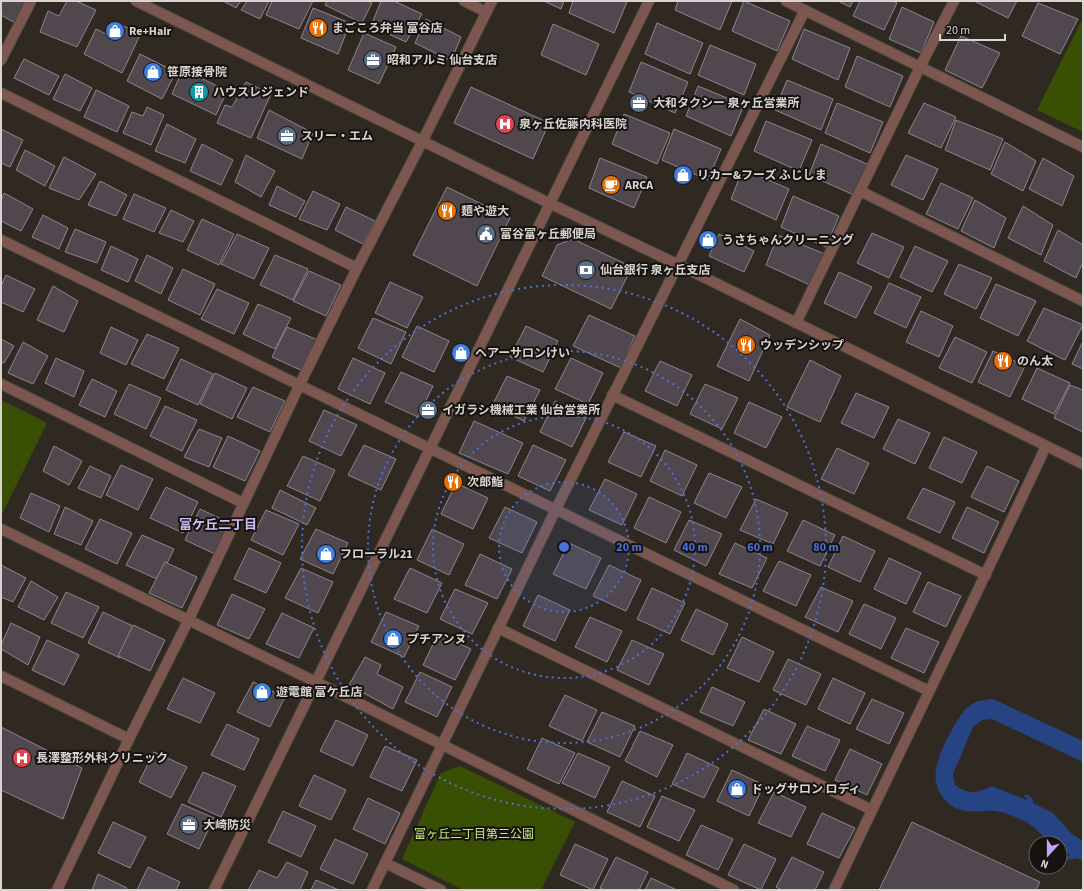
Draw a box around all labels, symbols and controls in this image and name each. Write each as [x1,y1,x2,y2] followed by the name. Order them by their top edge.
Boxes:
[940,16,1005,42] scale bar
[307,17,329,39] restaurant icon: まごころ弁当 富谷店
[104,20,126,42] shop icon: Re+Hair
[332,20,442,37] place label: まごころ弁当 富谷店
[946,22,970,39] text: 20 m
[129,23,172,40] place label: Re+Hair
[362,49,384,71] office icon: 昭和アルミ 仙台支店
[387,52,497,69] place label: 昭和アルミ 仙台支店
[142,61,164,83] shop icon: 笹原接骨院
[167,64,227,81] place label: 笹原接骨院
[188,81,210,103] building icon: ハウスレジェンド
[213,84,309,101] place label: ハウスレジェンド
[628,92,650,114] office icon: 大和タクシー 泉ヶ丘営業所
[653,95,799,112] place label: 大和タクシー 泉ヶ丘営業所
[494,113,516,135] hospital icon: 泉ヶ丘佐藤内科医院
[519,116,627,133] place label: 泉ヶ丘佐藤内科医院
[276,125,298,147] office icon: スリー・エム
[301,128,373,145] place label: スリー・エム
[672,164,694,186] shop icon: リカー&フーズ ふじしま
[697,167,827,184] place label: リカー&フーズ ふじしま
[600,174,622,196] cafe icon: ARCA
[624,177,653,194] place label: ARCA
[436,200,458,222] restaurant icon: 麺や遊大
[461,203,509,220] place label: 麺や遊大
[475,223,497,245] public building icon: 富谷富ヶ丘郵便局
[500,226,596,243] place label: 富谷富ヶ丘郵便局
[697,229,719,251] shop icon: うさちゃんクリーニング
[722,232,854,249] place label: うさちゃんクリーニング
[575,259,597,281] bank icon: 仙台銀行 泉ヶ丘支店
[600,262,710,279] place label: 仙台銀行 泉ヶ丘支店
[735,334,757,356] restaurant icon: ウッデンシップ
[760,337,844,354] place label: ウッデンシップ
[450,342,472,364] shop icon: ヘアーサロンけい
[475,345,570,362] place label: ヘアーサロンけい
[992,350,1014,372] restaurant icon: のん太
[1017,353,1053,370] place label: のん太
[417,399,439,421] office icon: イガラシ機械工業 仙台営業所
[442,402,600,419] place label: イガラシ機械工業 仙台営業所
[442,471,464,493] restaurant icon: 次郎鮨
[467,474,503,491] place label: 次郎鮨
[179,516,257,534] district label: 富ケ丘二丁目
[616,539,642,556] text: 20 m
[682,539,708,556] text: 40 m
[747,539,773,556] text: 60 m
[813,539,839,556] text: 80 m
[557,540,571,554] centre of rings
[315,543,337,565] shop icon: フローラル21
[340,546,413,563] place label: フローラル21
[382,628,404,650] shop icon: プチアンヌ
[407,631,467,648] place label: プチアンヌ
[251,681,273,703] shop icon: 遊電館 富ケ丘店
[276,684,362,701] place label: 遊電館 富ケ丘店
[11,747,33,769] hospital icon: 長澤整形外科クリニック
[36,750,168,767] place label: 長澤整形外科クリニック
[726,778,748,800] shop icon: ドッグサロン ロディ
[751,781,861,798] place label: ドッグサロン ロディ
[178,814,200,836] office icon: 大崎防災
[203,817,251,834] place label: 大崎防災
[414,826,534,843] park label: 富ヶ丘二丁目第三公園
[1028,835,1068,875] north arrow
[1038,856,1051,872] text: N

